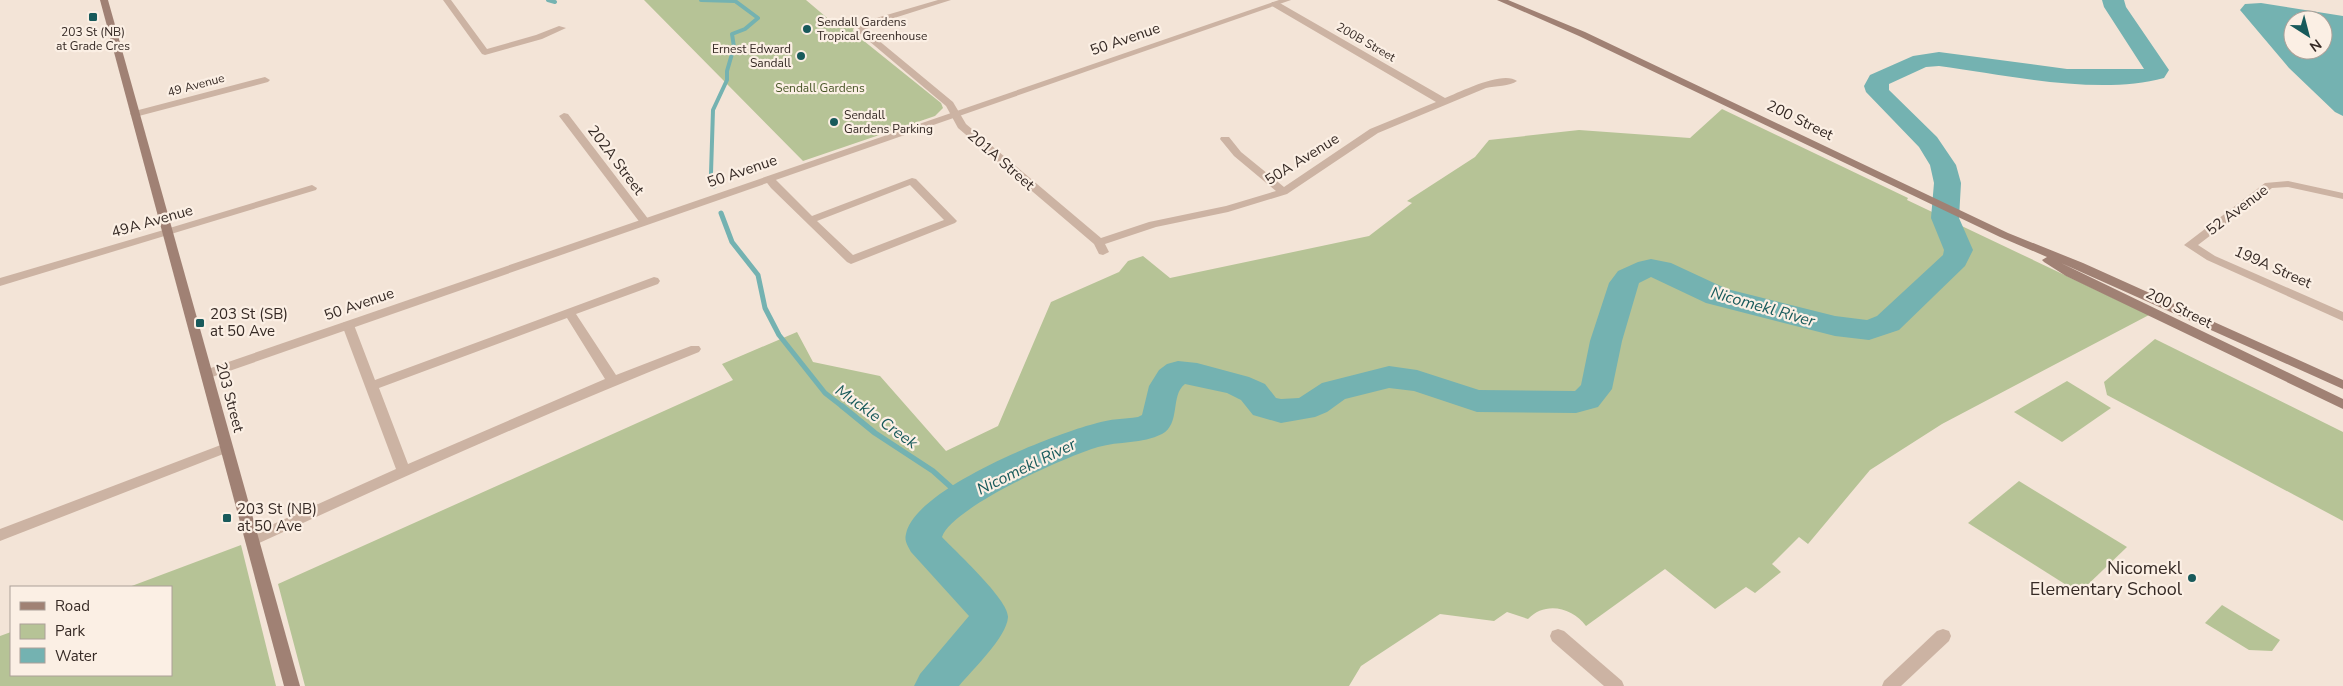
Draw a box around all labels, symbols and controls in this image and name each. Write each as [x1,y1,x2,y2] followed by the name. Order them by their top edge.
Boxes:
[2283,10,2333,60] north arrow
[87,11,99,23] marker: 203 St (NB) at Grade Cres
[817,14,927,44] place label: Sendall Gardens Tropical Greenhouse
[1087,18,1163,60] street label: 50 Avenue
[1334,19,1399,66] street label: 200B Street
[801,23,813,35] marker: Sendall Gardens Tropical Greenhouse
[56,24,130,54] place label: 203 St (NB) at Grade Cres
[2306,34,2325,56] text: N
[712,41,791,71] place label: Ernest Edward Sandall
[795,50,807,62] marker: Ernest Edward Sandall
[166,70,226,100] street label: 49 Avenue
[775,80,865,96] park label: Sendall Gardens
[1763,95,1837,145] street label: 200 Street
[844,107,933,137] place label: Sendall Gardens Parking
[828,116,840,128] marker: Sendall Gardens Parking
[583,121,649,200] street label: 202A Street
[963,125,1039,195] street label: 201A Street
[1261,128,1343,190] street label: 50A Avenue
[704,150,780,192] street label: 50 Avenue
[2202,180,2272,240] street label: 52 Avenue
[109,200,195,242] street label: 49A Avenue
[2231,241,2316,293] street label: 199A Street
[1708,282,1819,333] water label: Nicomekl River
[321,283,397,325] street label: 50 Avenue
[2142,283,2216,333] street label: 200 Street
[210,304,288,341] place label: 203 St (SB) at 50 Ave
[194,317,206,329] marker: 203 St (SB) at 50 Ave
[211,360,249,435] street label: 203 Street
[831,379,923,455] water label: Muckle Creek
[973,433,1081,500] water label: Nicomekl River
[237,499,317,536] place label: 203 St (NB) at 50 Ave
[221,512,233,524] marker: 203 St (NB) at 50 Ave
[2030,556,2183,601] place label: Nicomekl Elementary School
[2186,572,2198,584] marker: Nicomekl Elementary School
[10,586,172,676] legend
[55,596,90,616] text: Road
[55,621,85,641] text: Park
[55,646,98,666] text: Water

